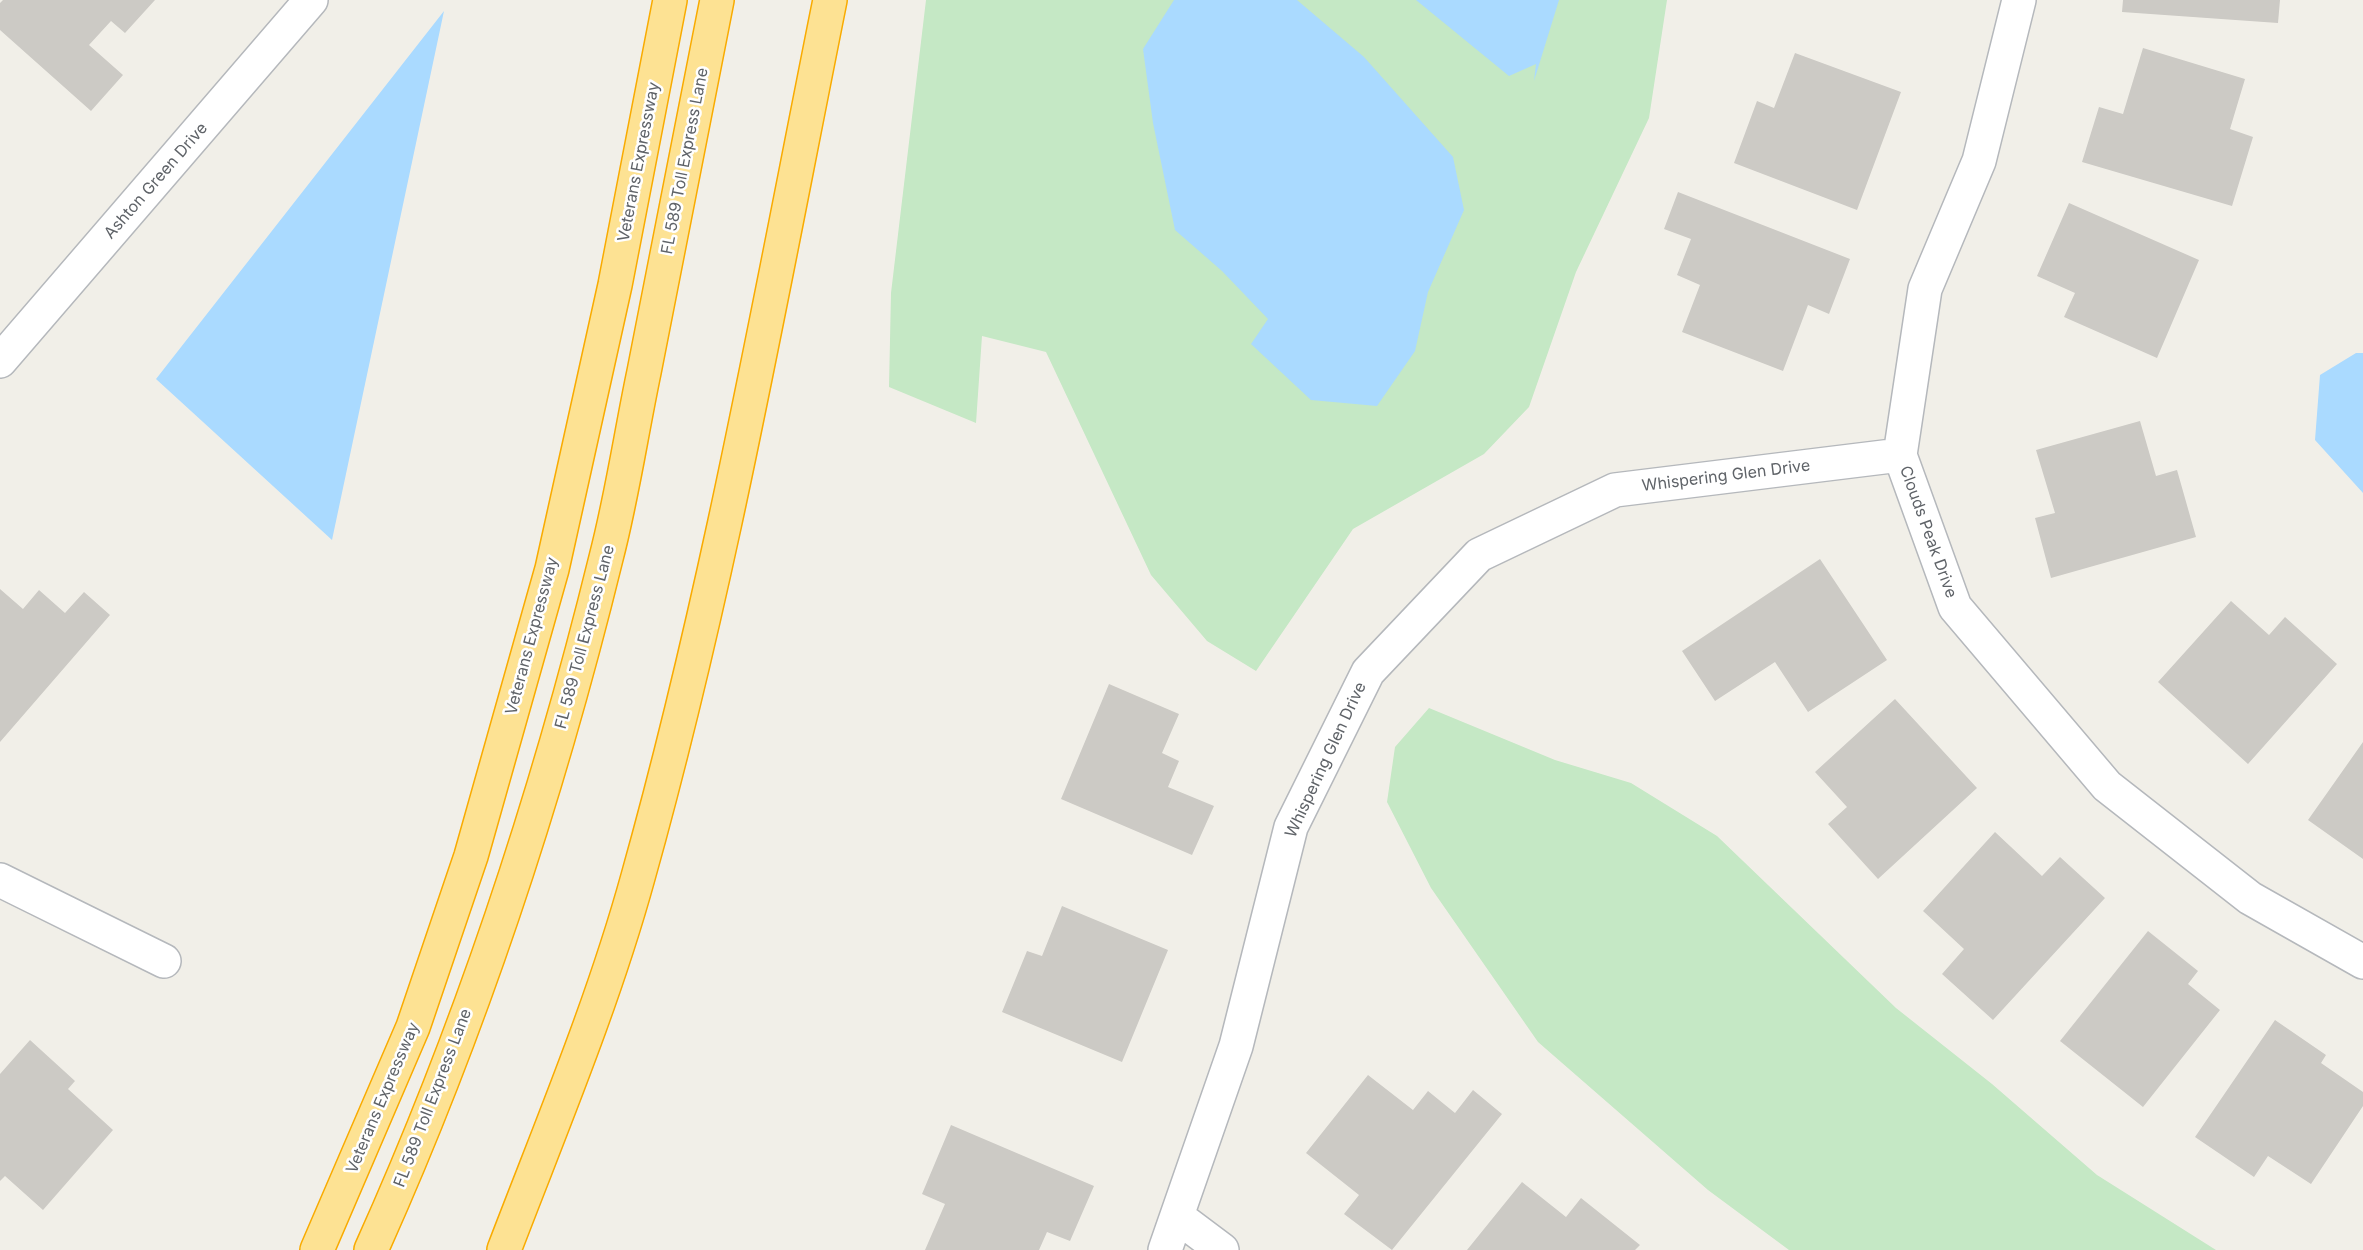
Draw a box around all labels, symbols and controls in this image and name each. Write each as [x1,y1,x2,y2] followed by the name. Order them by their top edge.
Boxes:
[658,66,712,256] street label: FL 589 Toll Express Lane
[614,80,664,244] street label: Veterans Expressway
[100,119,212,243] street label: Ashton Green Drive
[1641,456,1811,496] street label: Whispering Glen Drive
[1895,463,1961,601] street label: Clouds Peak Drive
[551,543,619,731] street label: FL 589 Toll Express Lane
[502,555,562,717] street label: Veterans Expressway
[1282,679,1370,841] street label: Whispering Glen Drive
[390,1006,476,1190] street label: FL 589 Toll Express Lane
[342,1020,424,1176] street label: Veterans Expressway

